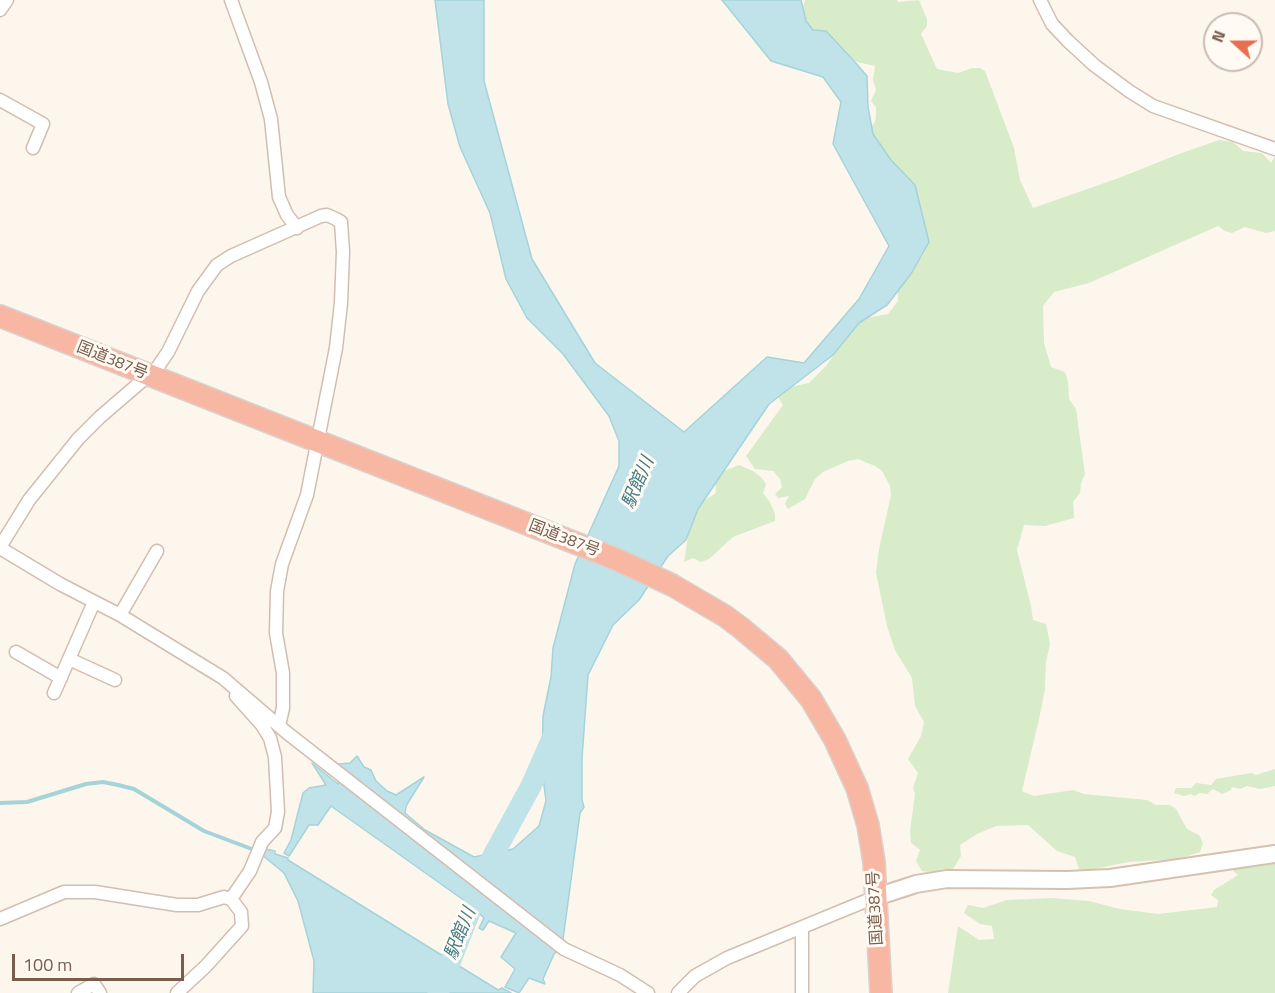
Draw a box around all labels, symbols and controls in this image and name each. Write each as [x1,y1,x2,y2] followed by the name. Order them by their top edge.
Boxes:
[1203,12,1263,72] north arrow
[1205,27,1231,46] text: N
[74,338,150,384] street label: 国道387号
[619,454,659,512] water label: 駅館川
[526,517,602,561] street label: 国道387号
[864,870,888,946] street label: 国道387号
[441,905,481,963] water label: 駅館川
[15,942,188,980] scale bar
[23,951,72,978] text: 100 m

